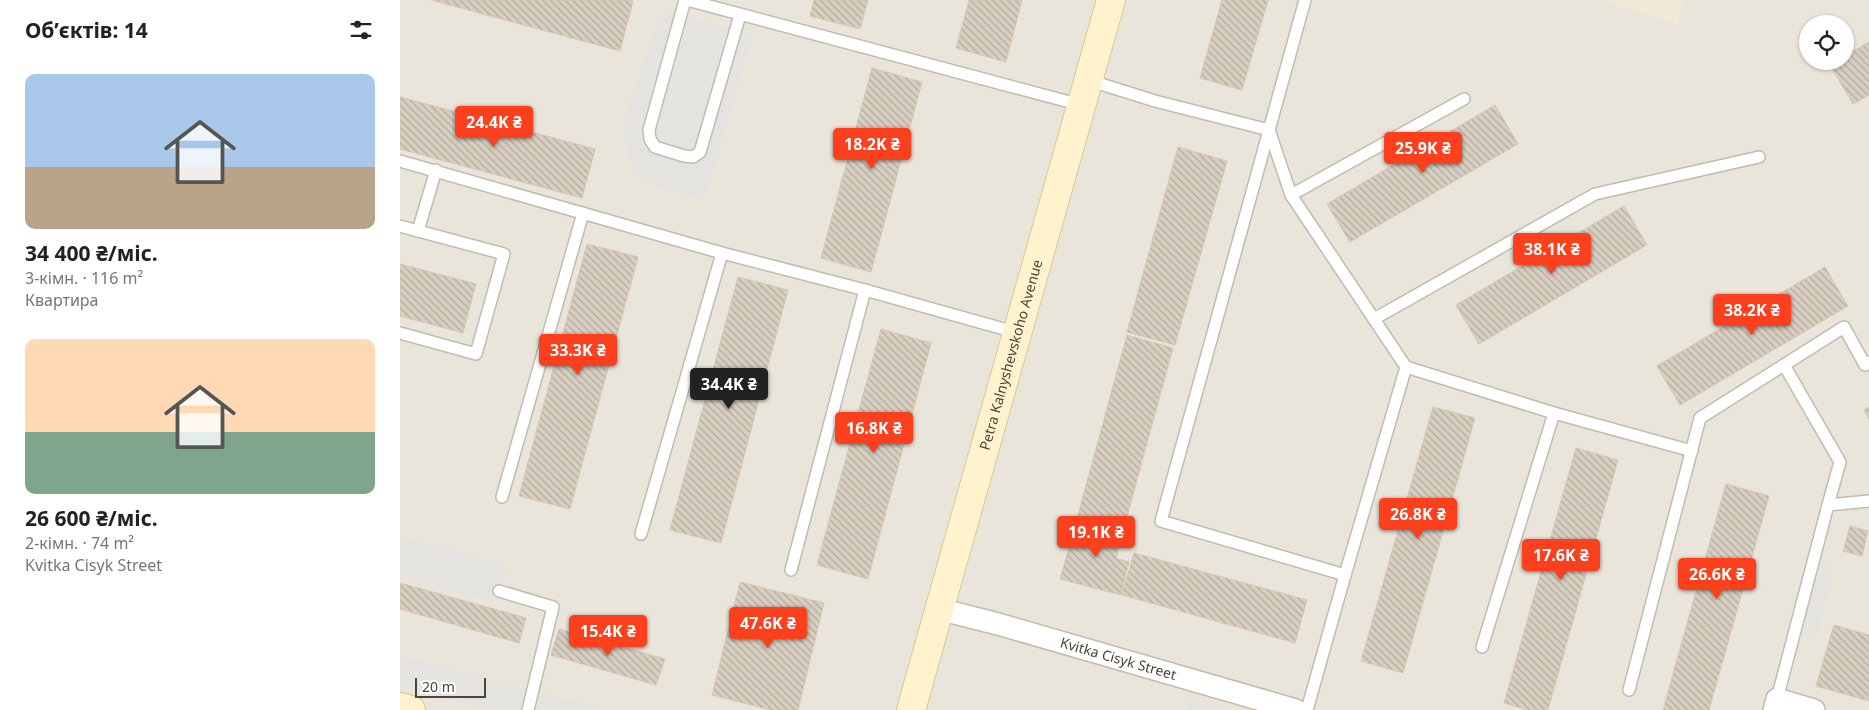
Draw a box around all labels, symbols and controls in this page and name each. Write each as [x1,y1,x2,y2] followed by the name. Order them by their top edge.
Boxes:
[1799,15,1854,70] map controls
[1799,15,1854,70] button: locate
[25,16,148,44] text: Об’єктів: 14
[347,16,375,44] icon: filters
[448,106,540,148] pin: 24.4K ₴
[155,107,245,197] icon: home
[466,111,522,133] text: 24.4K ₴
[826,128,918,170] pin: 18.2K ₴
[1377,132,1469,174] pin: 25.9K ₴
[844,133,900,155] text: 18.2K ₴
[1395,137,1451,159] text: 25.9K ₴
[1506,232,1598,275] pin: 38.1K ₴
[1524,238,1580,260] text: 38.1K ₴
[25,239,158,267] text: 34 400 ₴/міс.
[975,257,1046,452] street label: Petra Kalnyshevskoho Avenue
[25,267,143,289] text: 3-кімн. · 116 m²
[25,289,99,311] text: Квартира
[1706,294,1798,336] pin: 38.2K ₴
[1724,299,1780,321] text: 38.2K ₴
[532,334,624,376] pin: 33.3K ₴
[550,339,606,361] text: 33.3K ₴
[683,368,775,410] pin: 34.4K ₴
[155,372,245,462] icon: home
[701,373,757,395] text: 34.4K ₴
[828,412,920,454] pin: 16.8K ₴
[846,417,902,439] text: 16.8K ₴
[1372,498,1464,540] pin: 26.8K ₴
[1390,503,1446,525] text: 26.8K ₴
[25,504,158,532] text: 26 600 ₴/міс.
[1050,516,1142,558] pin: 19.1K ₴
[1068,521,1124,543] text: 19.1K ₴
[25,532,134,554] text: 2-кімн. · 74 m²
[1515,538,1607,581] pin: 17.6K ₴
[1533,544,1589,566] text: 17.6K ₴
[25,554,162,576] text: Kvitka Cisyk Street
[1671,558,1763,600] pin: 26.6K ₴
[1689,563,1745,585] text: 26.6K ₴
[722,606,814,649] pin: 47.6K ₴
[740,612,796,634] text: 47.6K ₴
[562,614,654,657] pin: 15.4K ₴
[580,620,636,642] text: 15.4K ₴
[1058,632,1179,684] street label: Kvitka Cisyk Street
[415,675,486,698] scale bar
[422,677,455,696] text: 20 m

